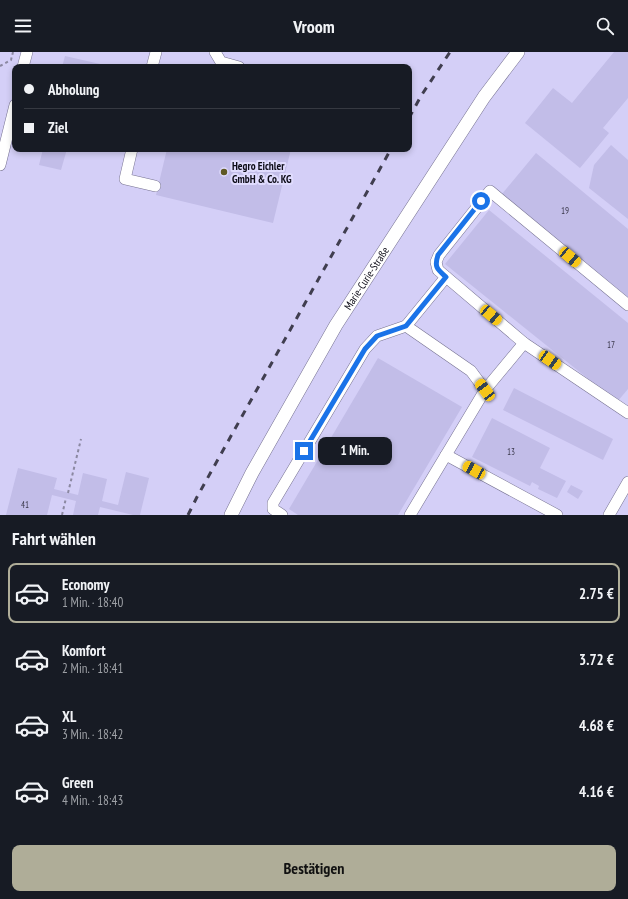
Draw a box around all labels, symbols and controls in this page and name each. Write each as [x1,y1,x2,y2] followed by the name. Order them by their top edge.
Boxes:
[12,15,34,37] icon: menu
[293,15,335,38] text: Vroom
[594,15,616,37] icon: search
[48,80,99,99] text: Abholung
[48,118,68,137] text: Ziel
[232,159,292,186] place label: Hegro Eichler GmbH & Co. KG
[219,167,229,177] marker: Hegro Eichler GmbH & Co. KG
[472,192,490,210] route start
[561,205,569,216] house number: 19
[341,244,392,312] street label: Marie-Curie-Straße
[557,245,583,269] car
[478,303,504,327] car
[607,339,615,350] house number: 17
[537,348,563,372] car
[473,377,497,403] car
[318,437,392,465] callout: 1 Min.
[295,442,313,460] route end
[340,442,370,459] text: 1 Min.
[507,446,515,457] house number: 13
[461,459,487,481] car
[21,499,29,510] house number: 41
[12,527,96,550] text: Fahrt wählen
[14,575,50,611] icon: car
[62,575,110,594] text: Economy
[579,584,614,603] text: 2.75 €
[62,594,123,611] text: 1 Min. · 18:40
[14,641,50,677] icon: car
[62,641,106,660] text: Komfort
[579,650,614,669] text: 3.72 €
[62,660,123,677] text: 2 Min. · 18:41
[14,707,50,743] icon: car
[62,707,76,726] text: XL
[579,716,614,735] text: 4.68 €
[62,726,123,743] text: 3 Min. · 18:42
[14,773,50,809] icon: car
[62,773,94,792] text: Green
[579,782,614,801] text: 4.16 €
[62,792,123,809] text: 4 Min. · 18:43
[12,845,616,891] button: Bestätigen

